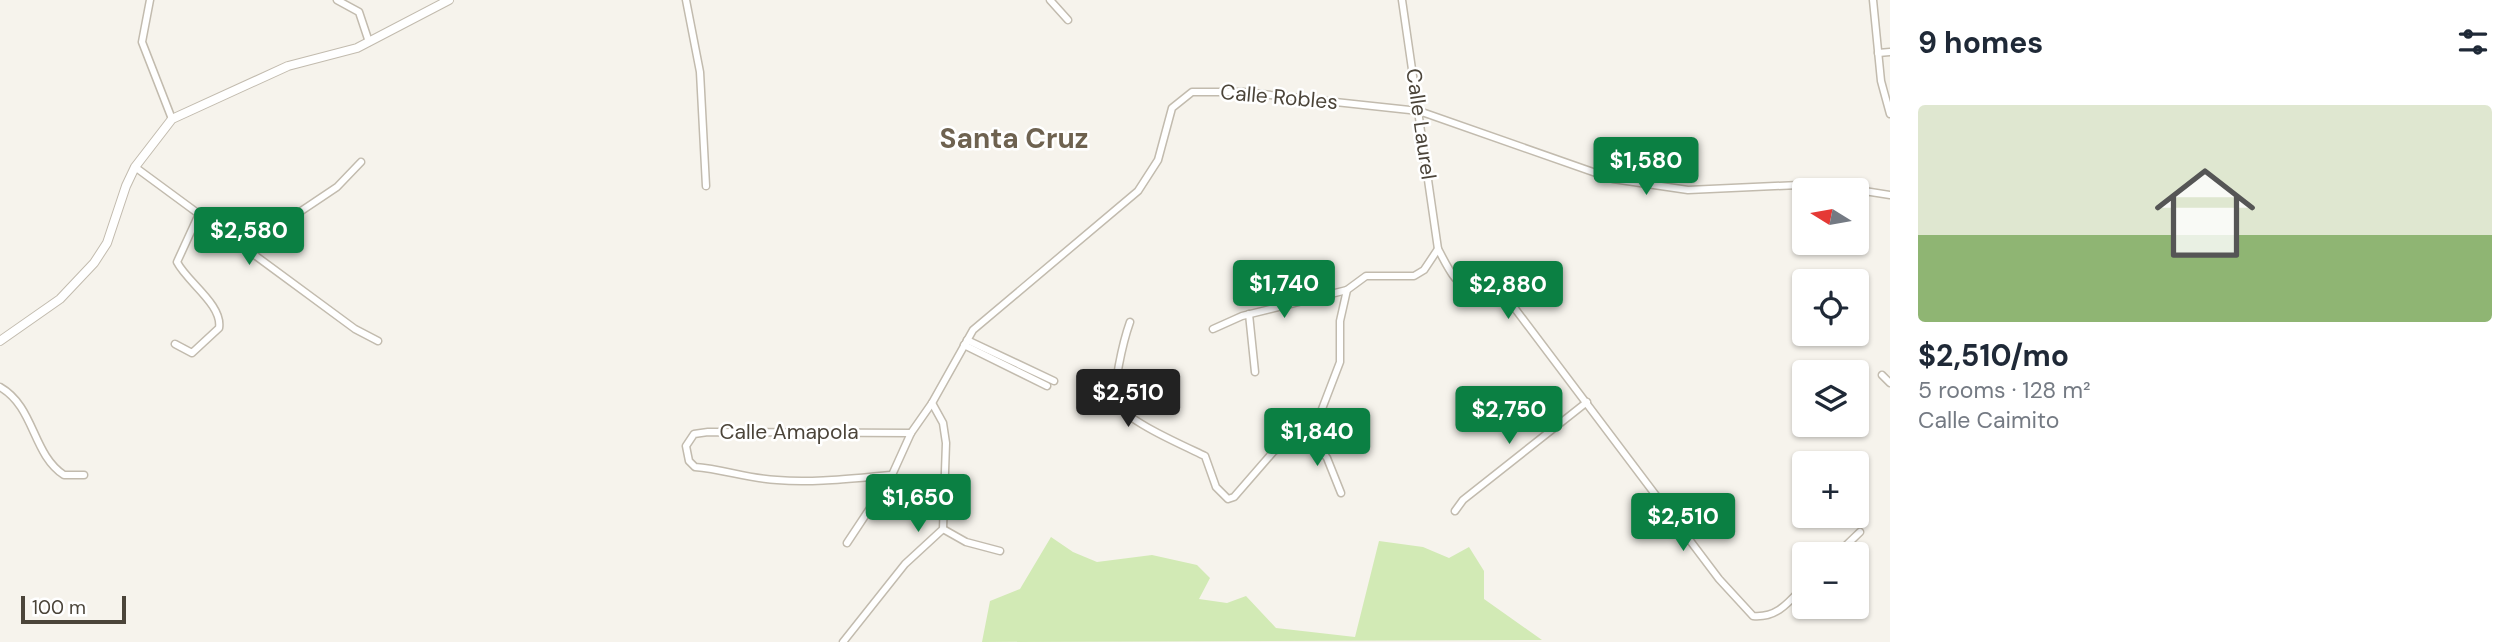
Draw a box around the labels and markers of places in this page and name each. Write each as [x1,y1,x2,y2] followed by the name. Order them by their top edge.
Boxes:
[1589,138,1703,197] pin: $1,580
[192,208,306,267] pin: $2,580
[1227,260,1341,320] pin: $1,740
[1451,262,1565,321] pin: $2,880
[1071,370,1185,429] pin: $2,510
[1452,386,1566,446] pin: $2,750
[1260,408,1374,468] pin: $1,840
[861,475,975,534] pin: $1,650
[1626,494,1740,553] pin: $2,510

